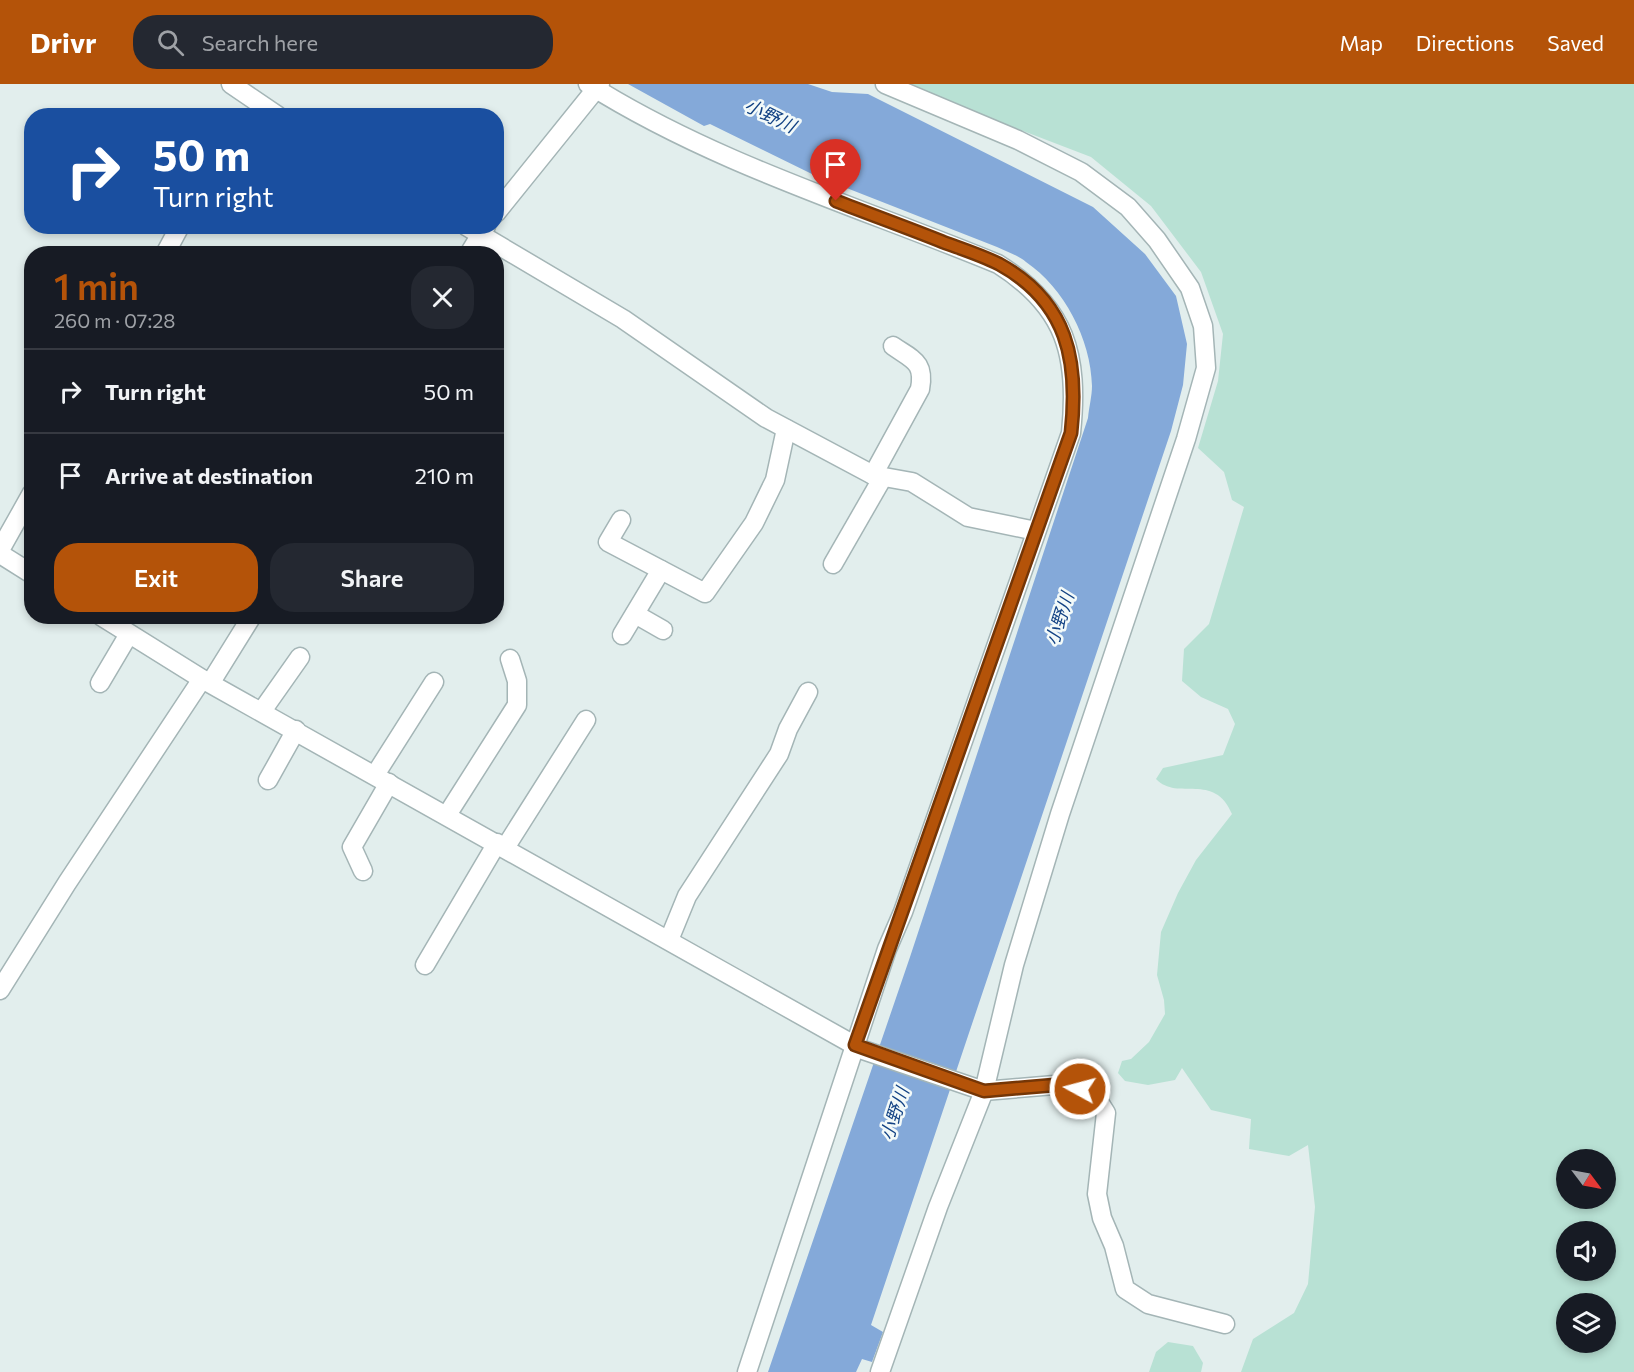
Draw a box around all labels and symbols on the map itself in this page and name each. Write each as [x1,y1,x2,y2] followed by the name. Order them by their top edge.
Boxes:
[741,93,801,138] water label: 小野川
[810,139,861,201] pin
[1040,588,1078,648] water label: 小野川
[1048,1057,1112,1121] position arrow
[875,1083,913,1143] water label: 小野川
[1556,1149,1616,1209] north arrow

